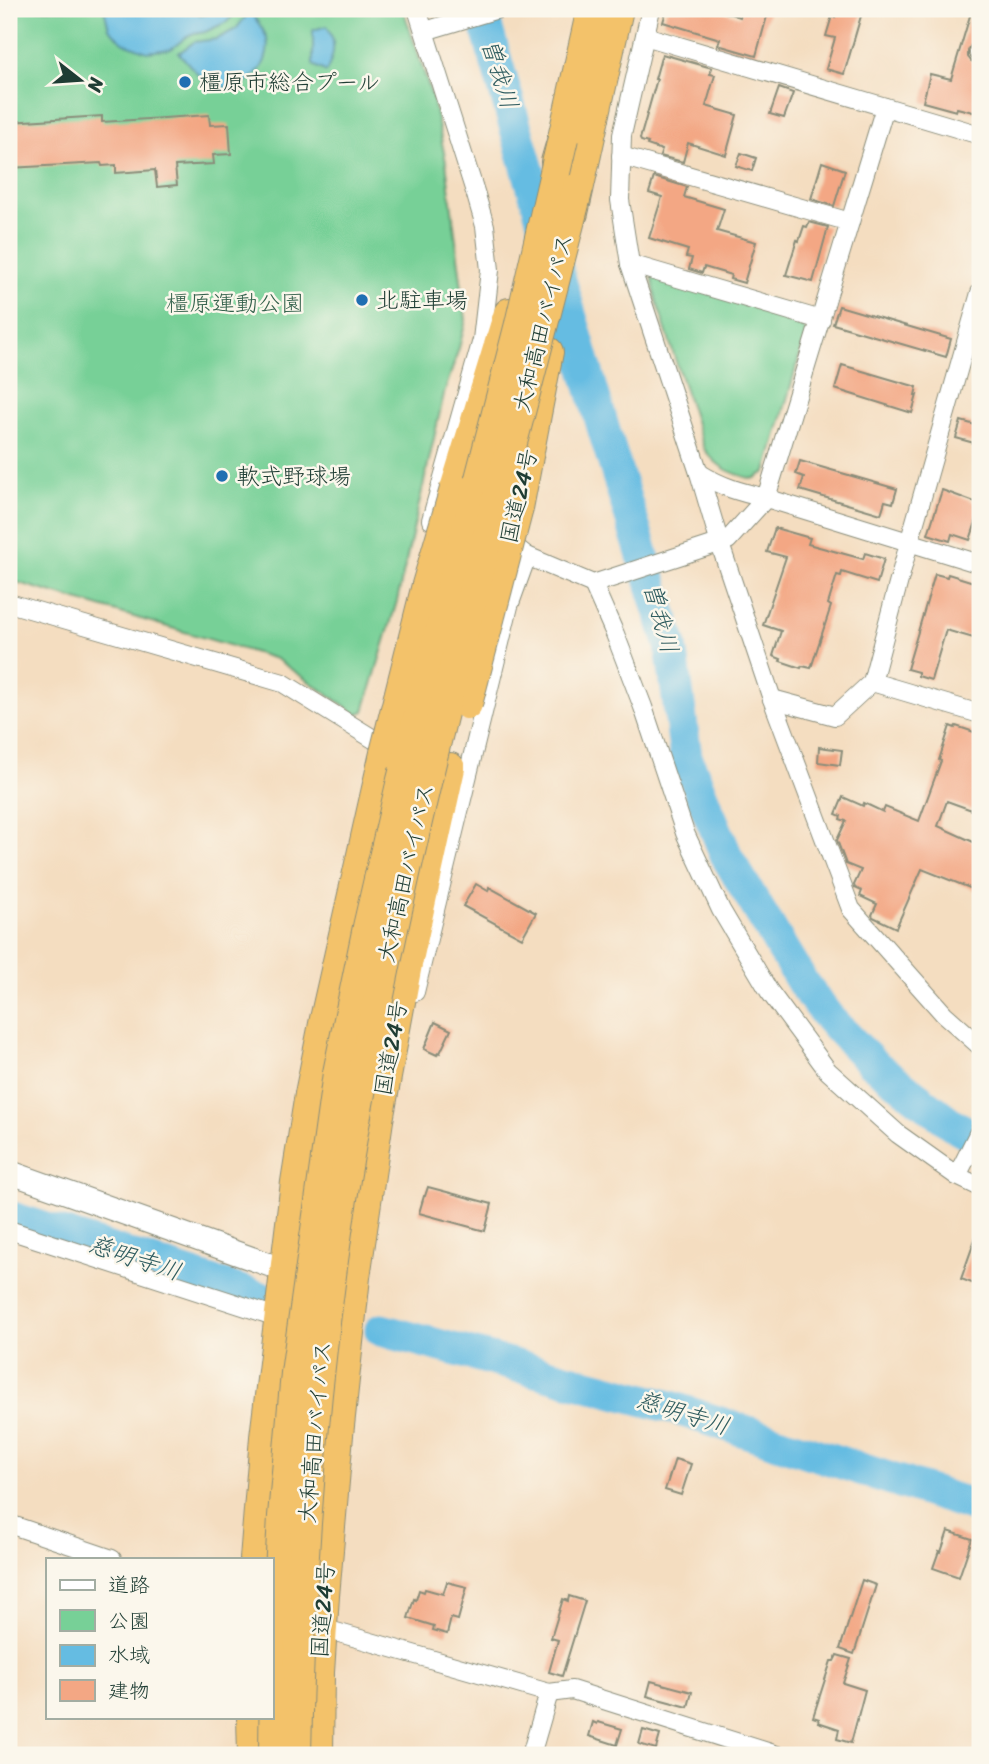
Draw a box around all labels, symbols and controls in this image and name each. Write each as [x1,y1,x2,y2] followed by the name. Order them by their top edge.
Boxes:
[469,33,531,115] water label: 曽我川
[46,46,116,116] north arrow
[199,62,380,103] place label: 橿原市総合プール
[78,73,114,97] text: N
[177,74,193,90] marker: 橿原市総合プール
[501,229,585,417] street label: 大和高田バイパス
[376,280,468,321] place label: 北駐車場
[166,283,304,324] park label: 橿原運動公園
[354,292,370,308] marker: 北駐車場
[488,444,550,548] street label: 国道24号
[236,456,351,497] place label: 軟式野球場
[214,468,230,484] marker: 軟式野球場
[631,578,691,658] water label: 曽我川
[365,779,447,967] street label: 大和高田バイパス
[362,997,420,1099] street label: 国道24号
[83,1223,187,1293] water label: 慈明寺川
[287,1339,343,1525] street label: 大和高田バイパス
[631,1379,735,1447] water label: 慈明寺川
[46,1558,273,1718] legend
[299,1560,347,1660] street label: 国道24号
[108,1566,150,1604] text: 道路
[108,1602,150,1640] text: 公園
[108,1636,150,1674] text: 水域
[108,1672,150,1710] text: 建物

